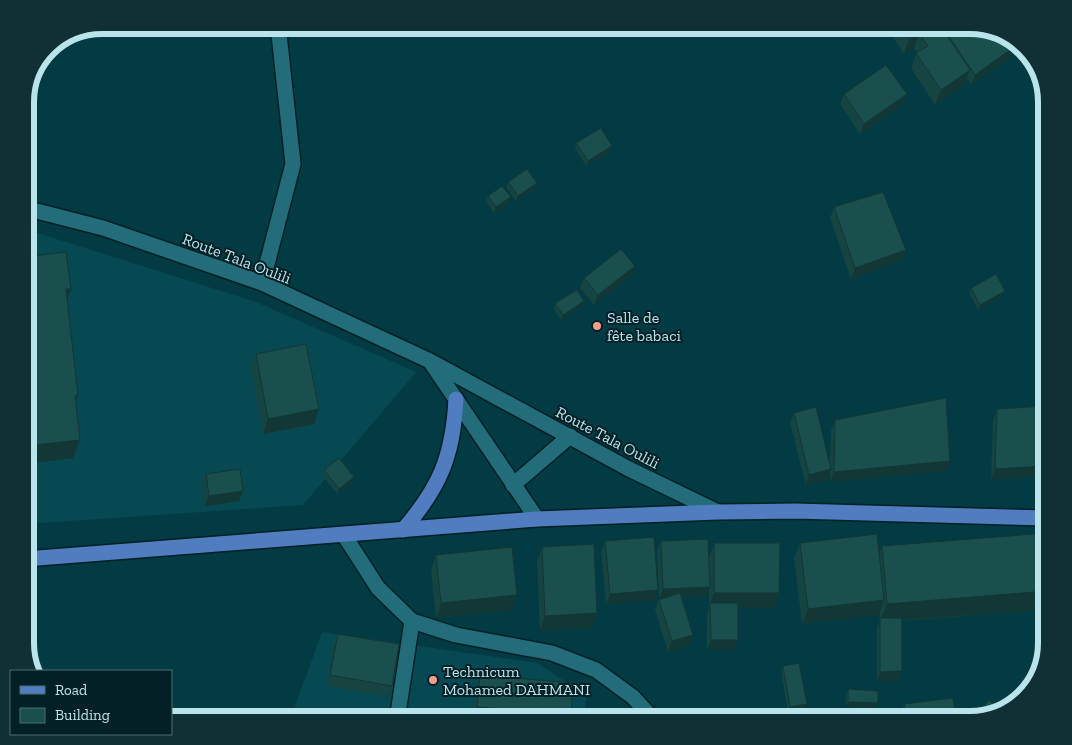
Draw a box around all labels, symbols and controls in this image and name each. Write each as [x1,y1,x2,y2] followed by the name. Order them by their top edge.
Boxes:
[180,229,294,288] street label: Route Tala Oulili
[607,308,682,345] place label: Salle de fête babaci
[591,320,603,332] marker: Salle de fête babaci
[553,402,663,473] street label: Route Tala Oulili
[443,662,590,699] place label: Technicum Mohamed DAHMANI
[10,670,172,735] legend
[427,674,439,686] marker: Technicum Mohamed DAHMANI
[55,681,88,699] text: Road
[55,706,110,724] text: Building

